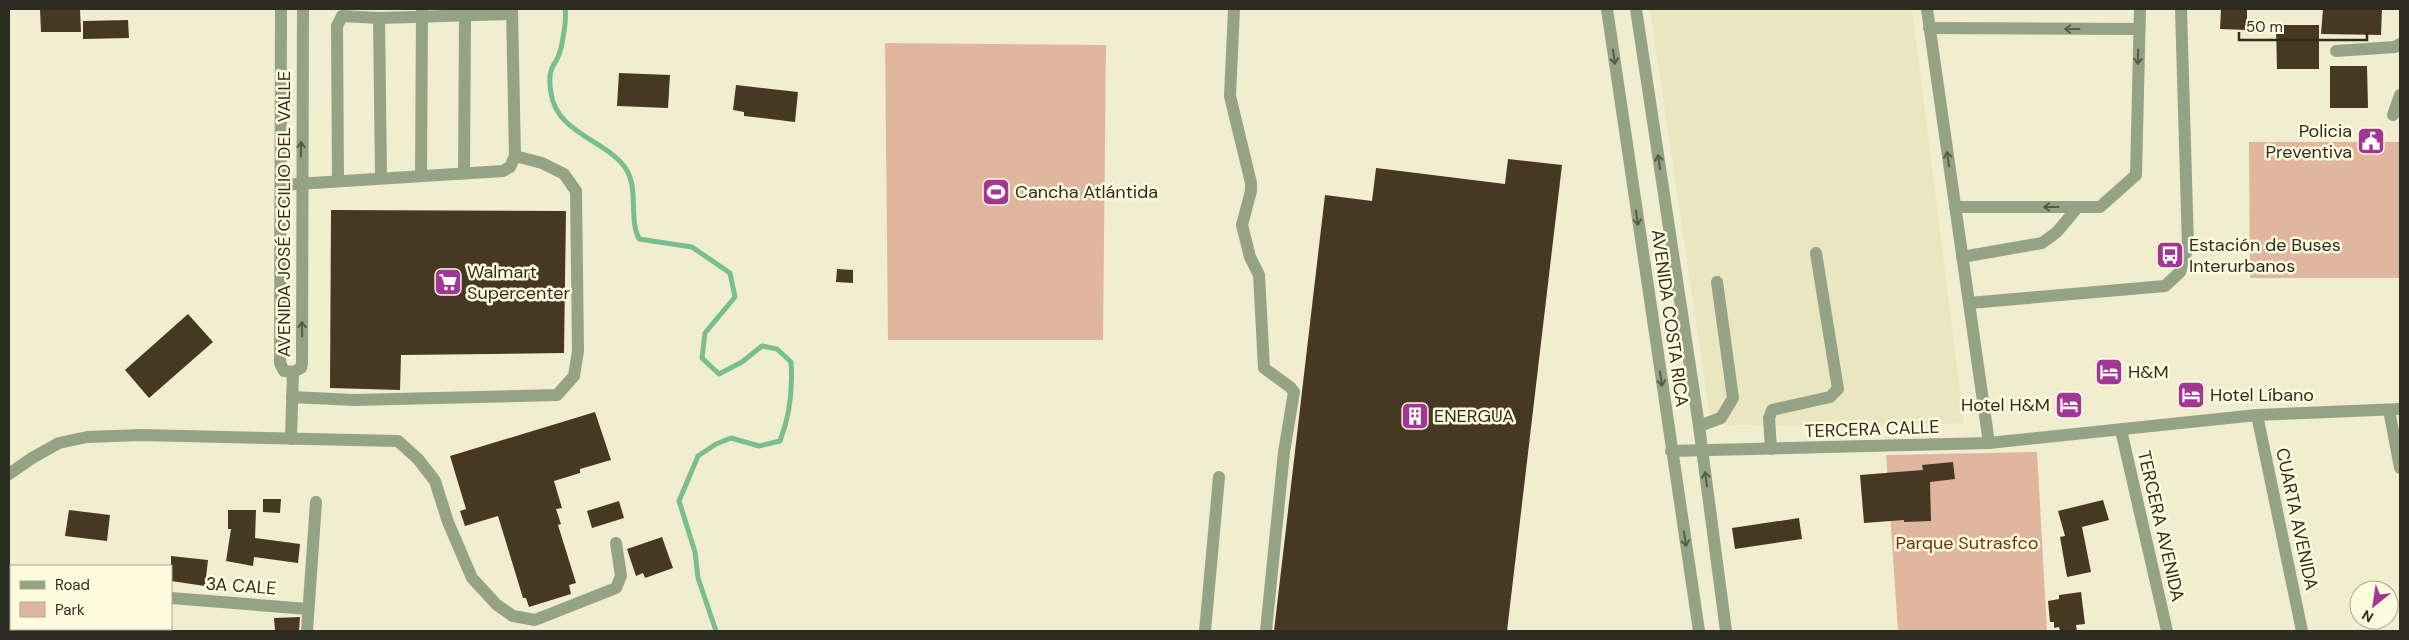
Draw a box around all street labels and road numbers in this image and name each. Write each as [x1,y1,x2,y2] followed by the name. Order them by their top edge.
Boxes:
[272,71,296,357] street label: AVENIDA JOSÉ CECILIO DEL VALLE
[1646,228,1694,408] street label: AVENIDA COSTA RICA
[1804,415,1940,443] street label: TERCERA CALLE
[2270,446,2324,592] street label: CUARTA AVENIDA
[2132,448,2190,604] street label: TERCERA AVENIDA
[205,572,277,600] street label: 3A CALE

